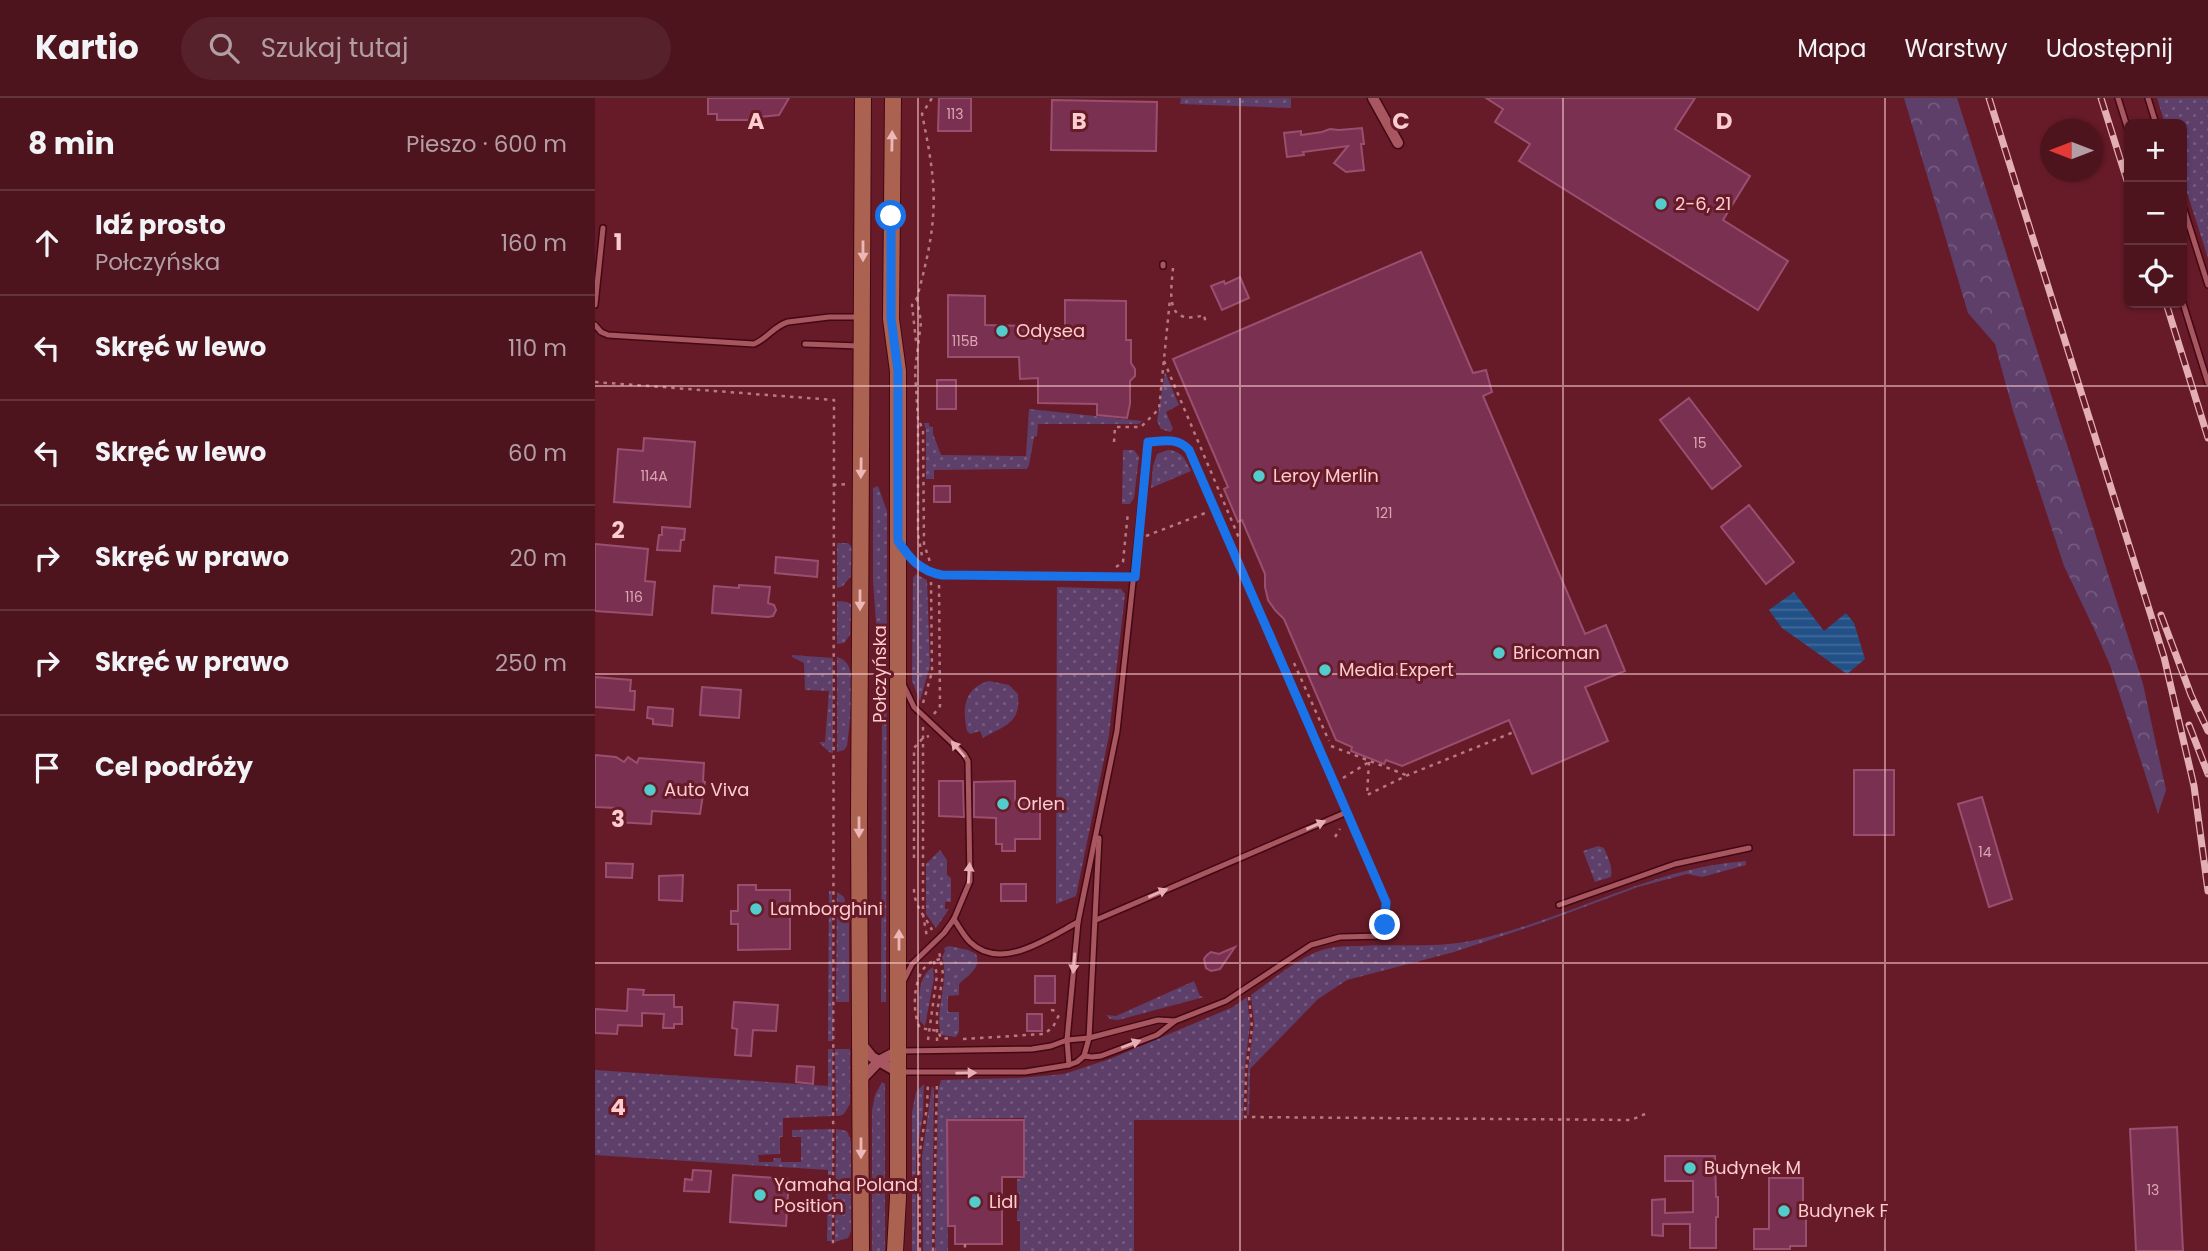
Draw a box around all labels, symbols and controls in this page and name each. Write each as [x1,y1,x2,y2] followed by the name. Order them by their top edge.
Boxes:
[181,17,671,80] search box
[35,24,139,71] text: Kartio
[205,29,243,67] icon: search
[261,30,408,66] text: Szukaj tutaj
[1797,32,1867,65] text: Mapa
[1905,32,2008,65] text: Warstwy
[2046,32,2173,65] text: Udostępnij
[946,104,964,124] house number: 113
[748,105,765,137] text: A
[1071,105,1087,137] text: B
[1392,105,1410,137] text: C
[1716,105,1732,137] text: D
[2040,119,2103,182] north arrow
[2124,119,2187,308] map controls
[2124,119,2187,182] button: +
[28,122,115,165] text: 8 min
[406,128,567,160] text: Pieszo · 600 m
[886,130,897,152] one-way arrow
[2124,182,2187,245] button: −
[1675,191,1731,216] place label: 2-6, 21
[1653,196,1669,212] marker: 2-6, 21
[875,200,906,231] route start
[95,207,226,243] text: Idź prosto
[28,224,66,262] icon: ahead
[614,226,622,258] text: 1
[501,227,567,259] text: 160 m
[857,240,869,262] one-way arrow
[2124,245,2187,308] button: locate
[95,246,220,278] text: Połczyńska
[1016,318,1085,343] place label: Odysea
[994,323,1010,339] marker: Odysea
[28,329,66,367] icon: left
[95,329,266,365] text: Skręć w lewo
[952,331,978,351] house number: 115B
[508,332,567,364] text: 110 m
[1693,433,1707,453] house number: 15
[28,434,66,472] icon: left
[95,434,266,470] text: Skręć w lewo
[508,437,567,469] text: 60 m
[855,458,867,480] one-way arrow
[1273,463,1379,488] place label: Leroy Merlin
[640,466,668,486] house number: 114A
[1251,468,1267,484] marker: Leroy Merlin
[1375,503,1393,523] house number: 121
[611,514,625,546] text: 2
[28,539,66,577] icon: right
[95,539,289,575] text: Skręć w prawo
[509,542,567,574] text: 20 m
[625,587,643,607] house number: 116
[854,589,866,611] one-way arrow
[867,625,892,723] street label: Połczyńska
[1513,640,1600,665] place label: Bricoman
[28,644,66,682] icon: right
[95,644,289,680] text: Skręć w prawo
[1491,645,1507,661] marker: Bricoman
[495,647,567,679] text: 250 m
[1339,657,1454,682] place label: Media Expert
[1317,662,1333,678] marker: Media Expert
[951,740,966,757] one-way arrow
[28,749,66,787] icon: arrive
[95,749,253,785] text: Cel podróży
[664,777,749,802] place label: Auto Viva
[642,782,658,798] marker: Auto Viva
[1017,791,1065,816] place label: Orlen
[995,796,1011,812] marker: Orlen
[611,803,625,835] text: 3
[853,817,865,839] one-way arrow
[1305,819,1326,830] one-way arrow
[1978,842,1992,862] house number: 14
[964,862,975,884] one-way arrow
[1148,887,1168,899] one-way arrow
[770,896,883,921] place label: Lamborghini
[748,901,764,917] marker: Lamborghini
[1369,909,1400,940] route end
[893,929,905,951] one-way arrow
[1068,952,1079,974] one-way arrow
[1121,1039,1142,1050] one-way arrow
[956,1067,978,1079] one-way arrow
[610,1091,626,1123] text: 4
[855,1137,867,1159] one-way arrow
[1704,1155,1801,1180] place label: Budynek M
[1682,1160,1698,1176] marker: Budynek M
[774,1172,918,1218] place label: Yamaha Poland Position
[2147,1180,2159,1200] house number: 13
[752,1187,768,1203] marker: Yamaha Poland Position
[989,1189,1018,1214] place label: Lidl
[967,1194,983,1210] marker: Lidl
[1798,1198,1889,1223] place label: Budynek F
[1776,1203,1792,1219] marker: Budynek F

